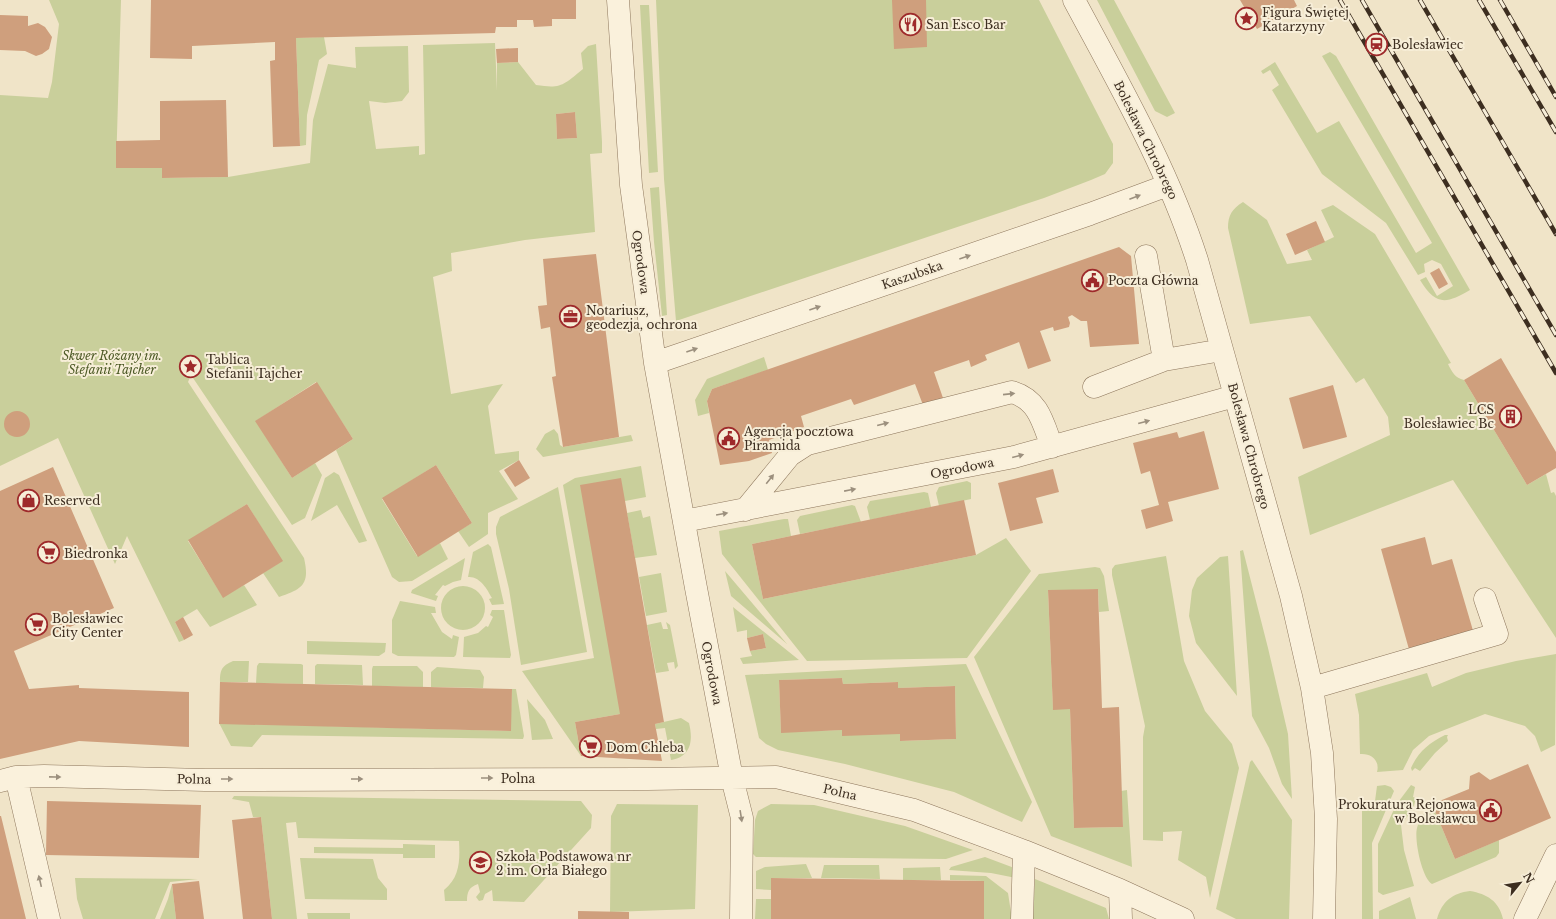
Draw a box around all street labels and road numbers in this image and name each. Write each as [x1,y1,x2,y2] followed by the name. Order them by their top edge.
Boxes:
[1111,78,1181,202] street label: Bolesława Chrobrego
[629,229,653,295] street label: Ogrodowa
[880,257,945,292] street label: Kaszubska
[1225,381,1273,511] street label: Bolesława Chrobrego
[929,454,995,482] street label: Ogrodowa
[698,640,726,706] street label: Ogrodowa
[177,771,212,787] street label: Polna
[501,771,536,786] street label: Polna
[821,781,859,803] street label: Polna

